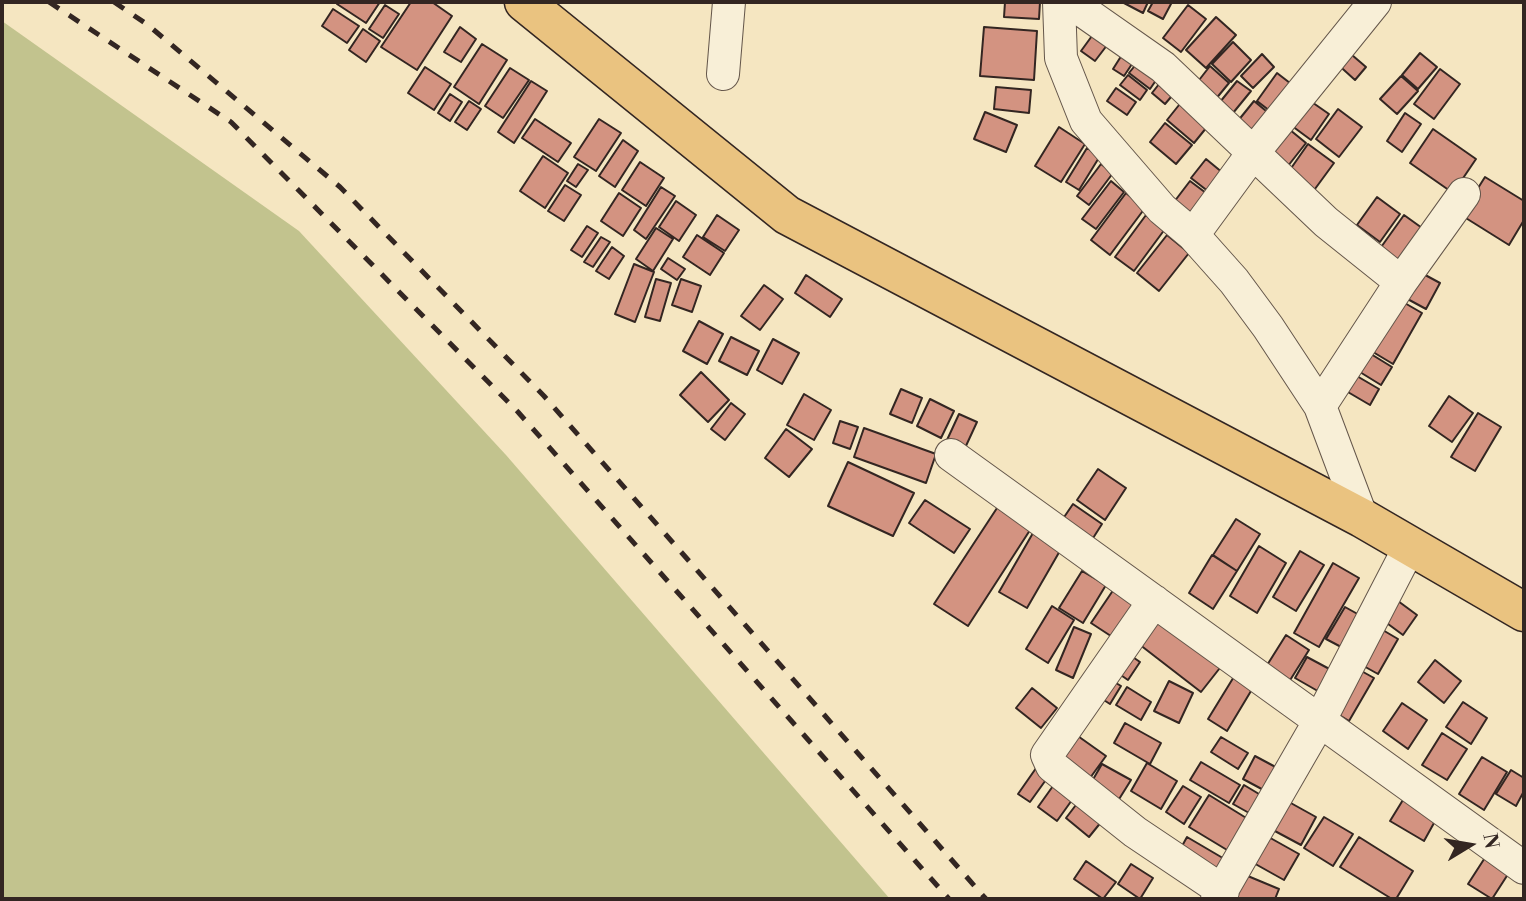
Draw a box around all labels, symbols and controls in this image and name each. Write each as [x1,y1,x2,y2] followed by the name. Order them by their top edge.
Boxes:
[1435,810,1505,880] north arrow
[1477,831,1504,851] text: N

